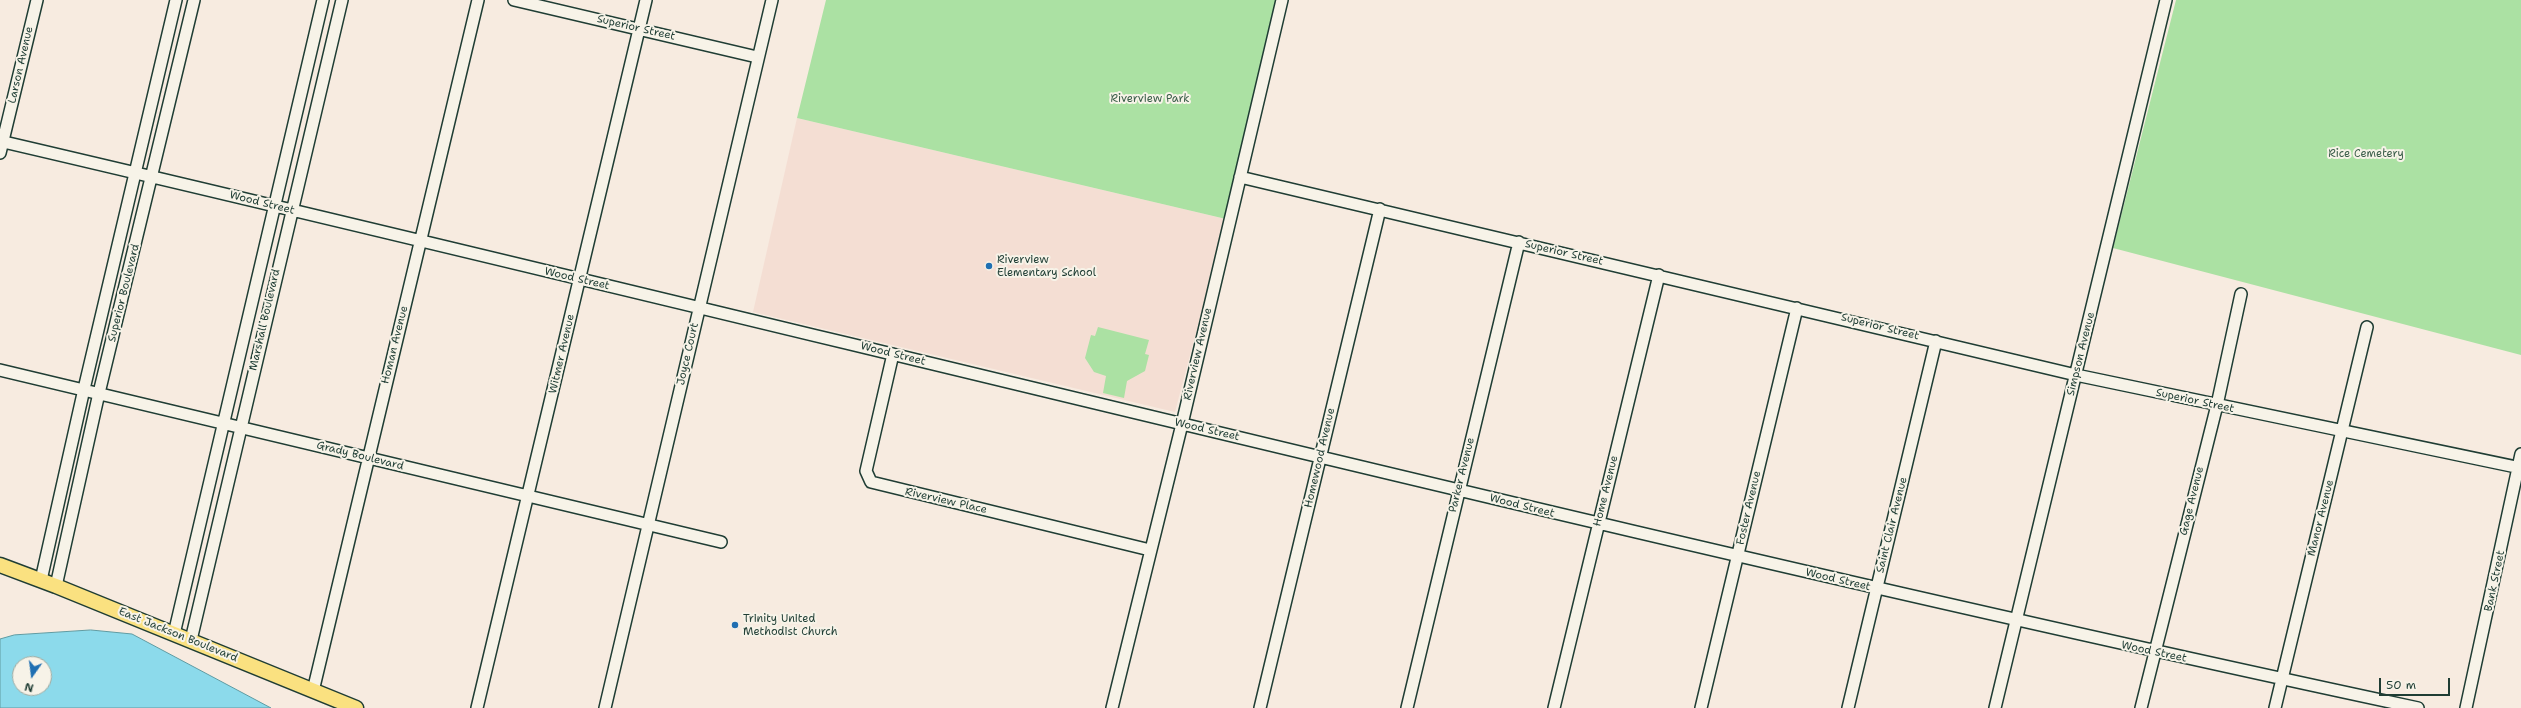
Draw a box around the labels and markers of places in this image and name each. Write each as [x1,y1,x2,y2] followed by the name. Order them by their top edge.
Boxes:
[997,253,1096,279] place label: Riverview Elementary School
[984,261,994,271] marker: Riverview Elementary School
[743,612,838,638] place label: Trinity United Methodist Church
[730,620,740,630] marker: Trinity United Methodist Church

